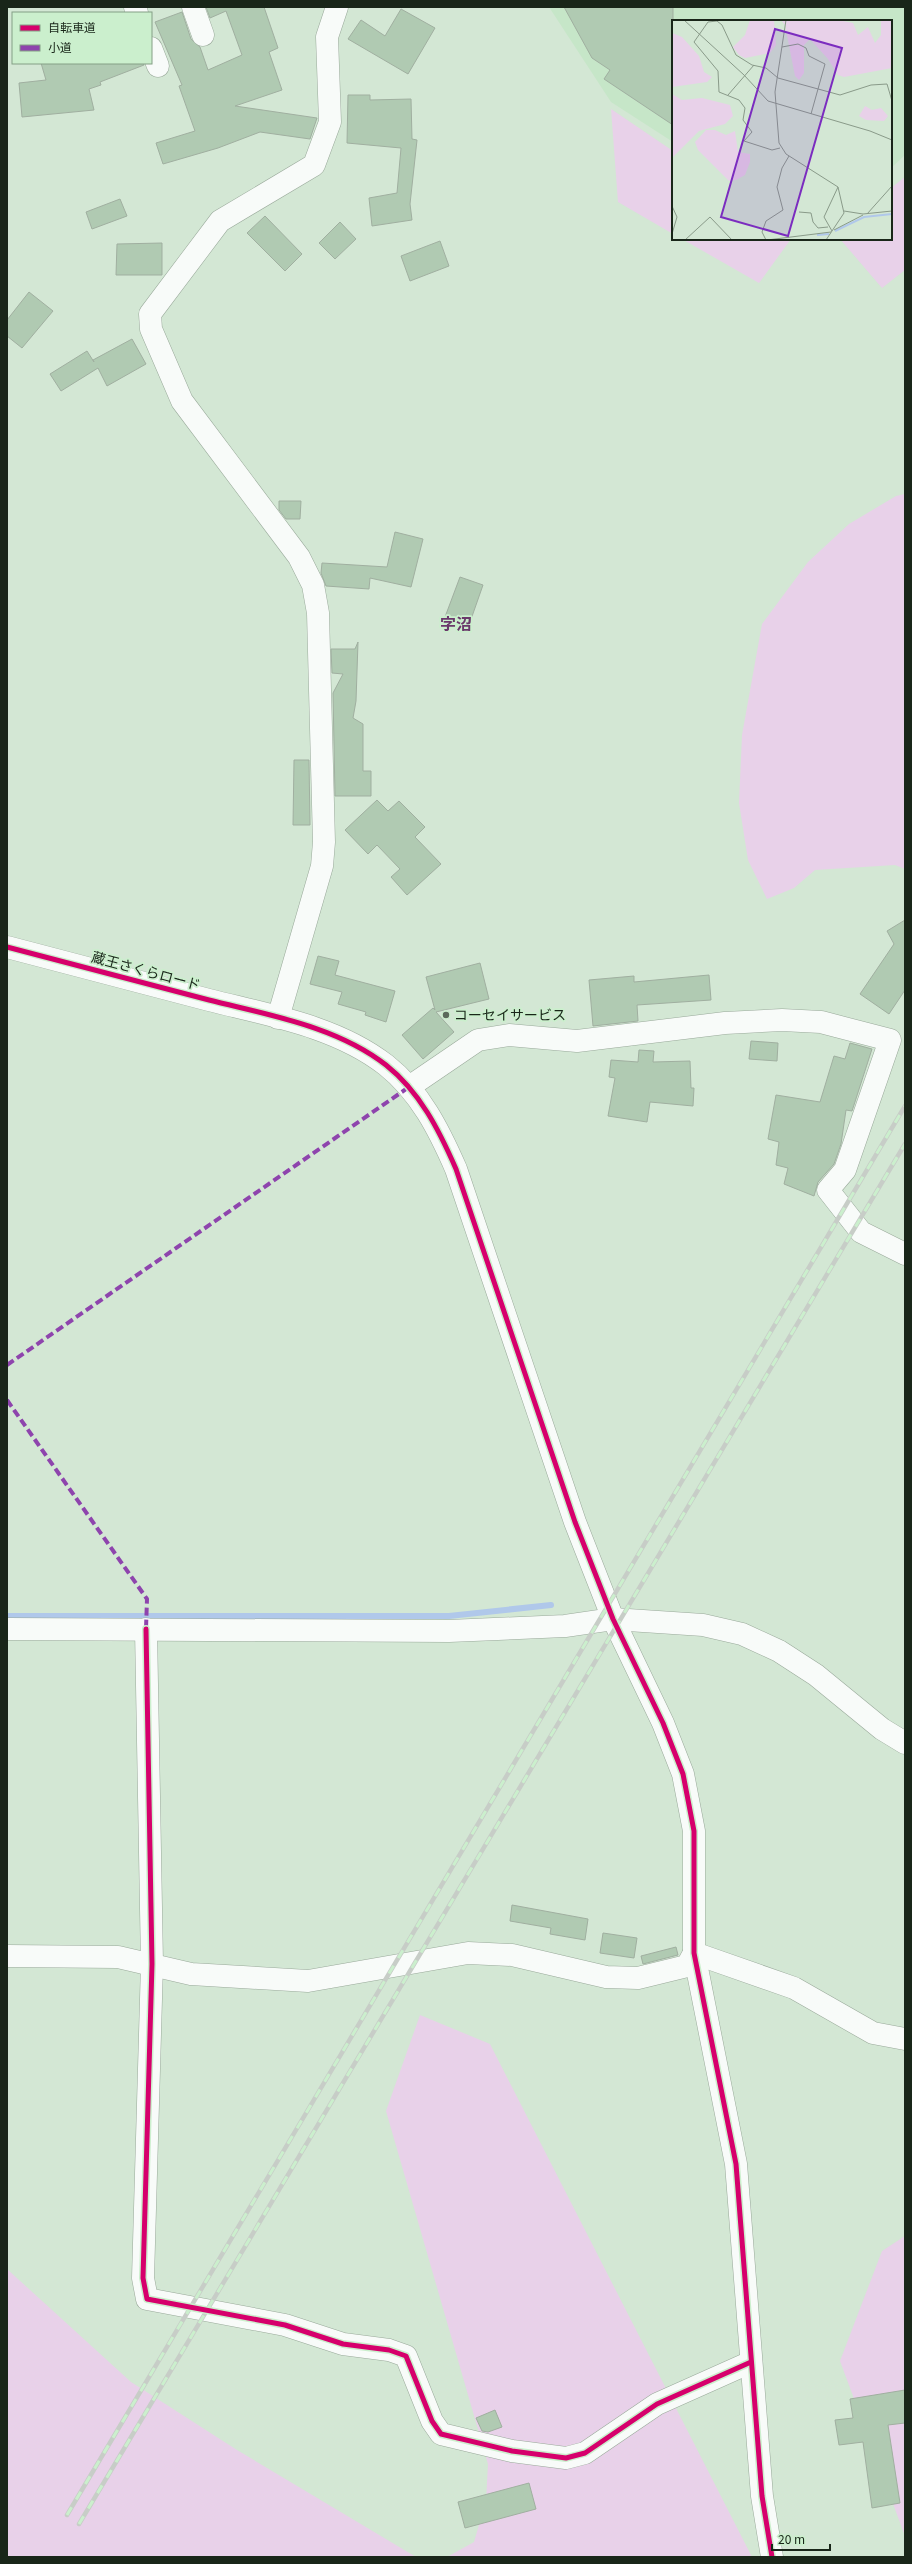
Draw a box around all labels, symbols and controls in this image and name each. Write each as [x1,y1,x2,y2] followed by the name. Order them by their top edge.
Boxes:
[12,12,152,64] legend
[48,18,96,35] text: 自転車道
[672,20,892,240] inset map
[48,38,72,55] text: 小道
[440,611,472,635] district label: 字沼
[90,946,203,994] street label: 蔵王さくらロード
[454,1004,566,1024] place label: コーセイサービス
[441,1010,451,1020] marker: コーセイサービス
[772,2526,830,2552] scale bar
[778,2530,805,2547] text: 20 m

